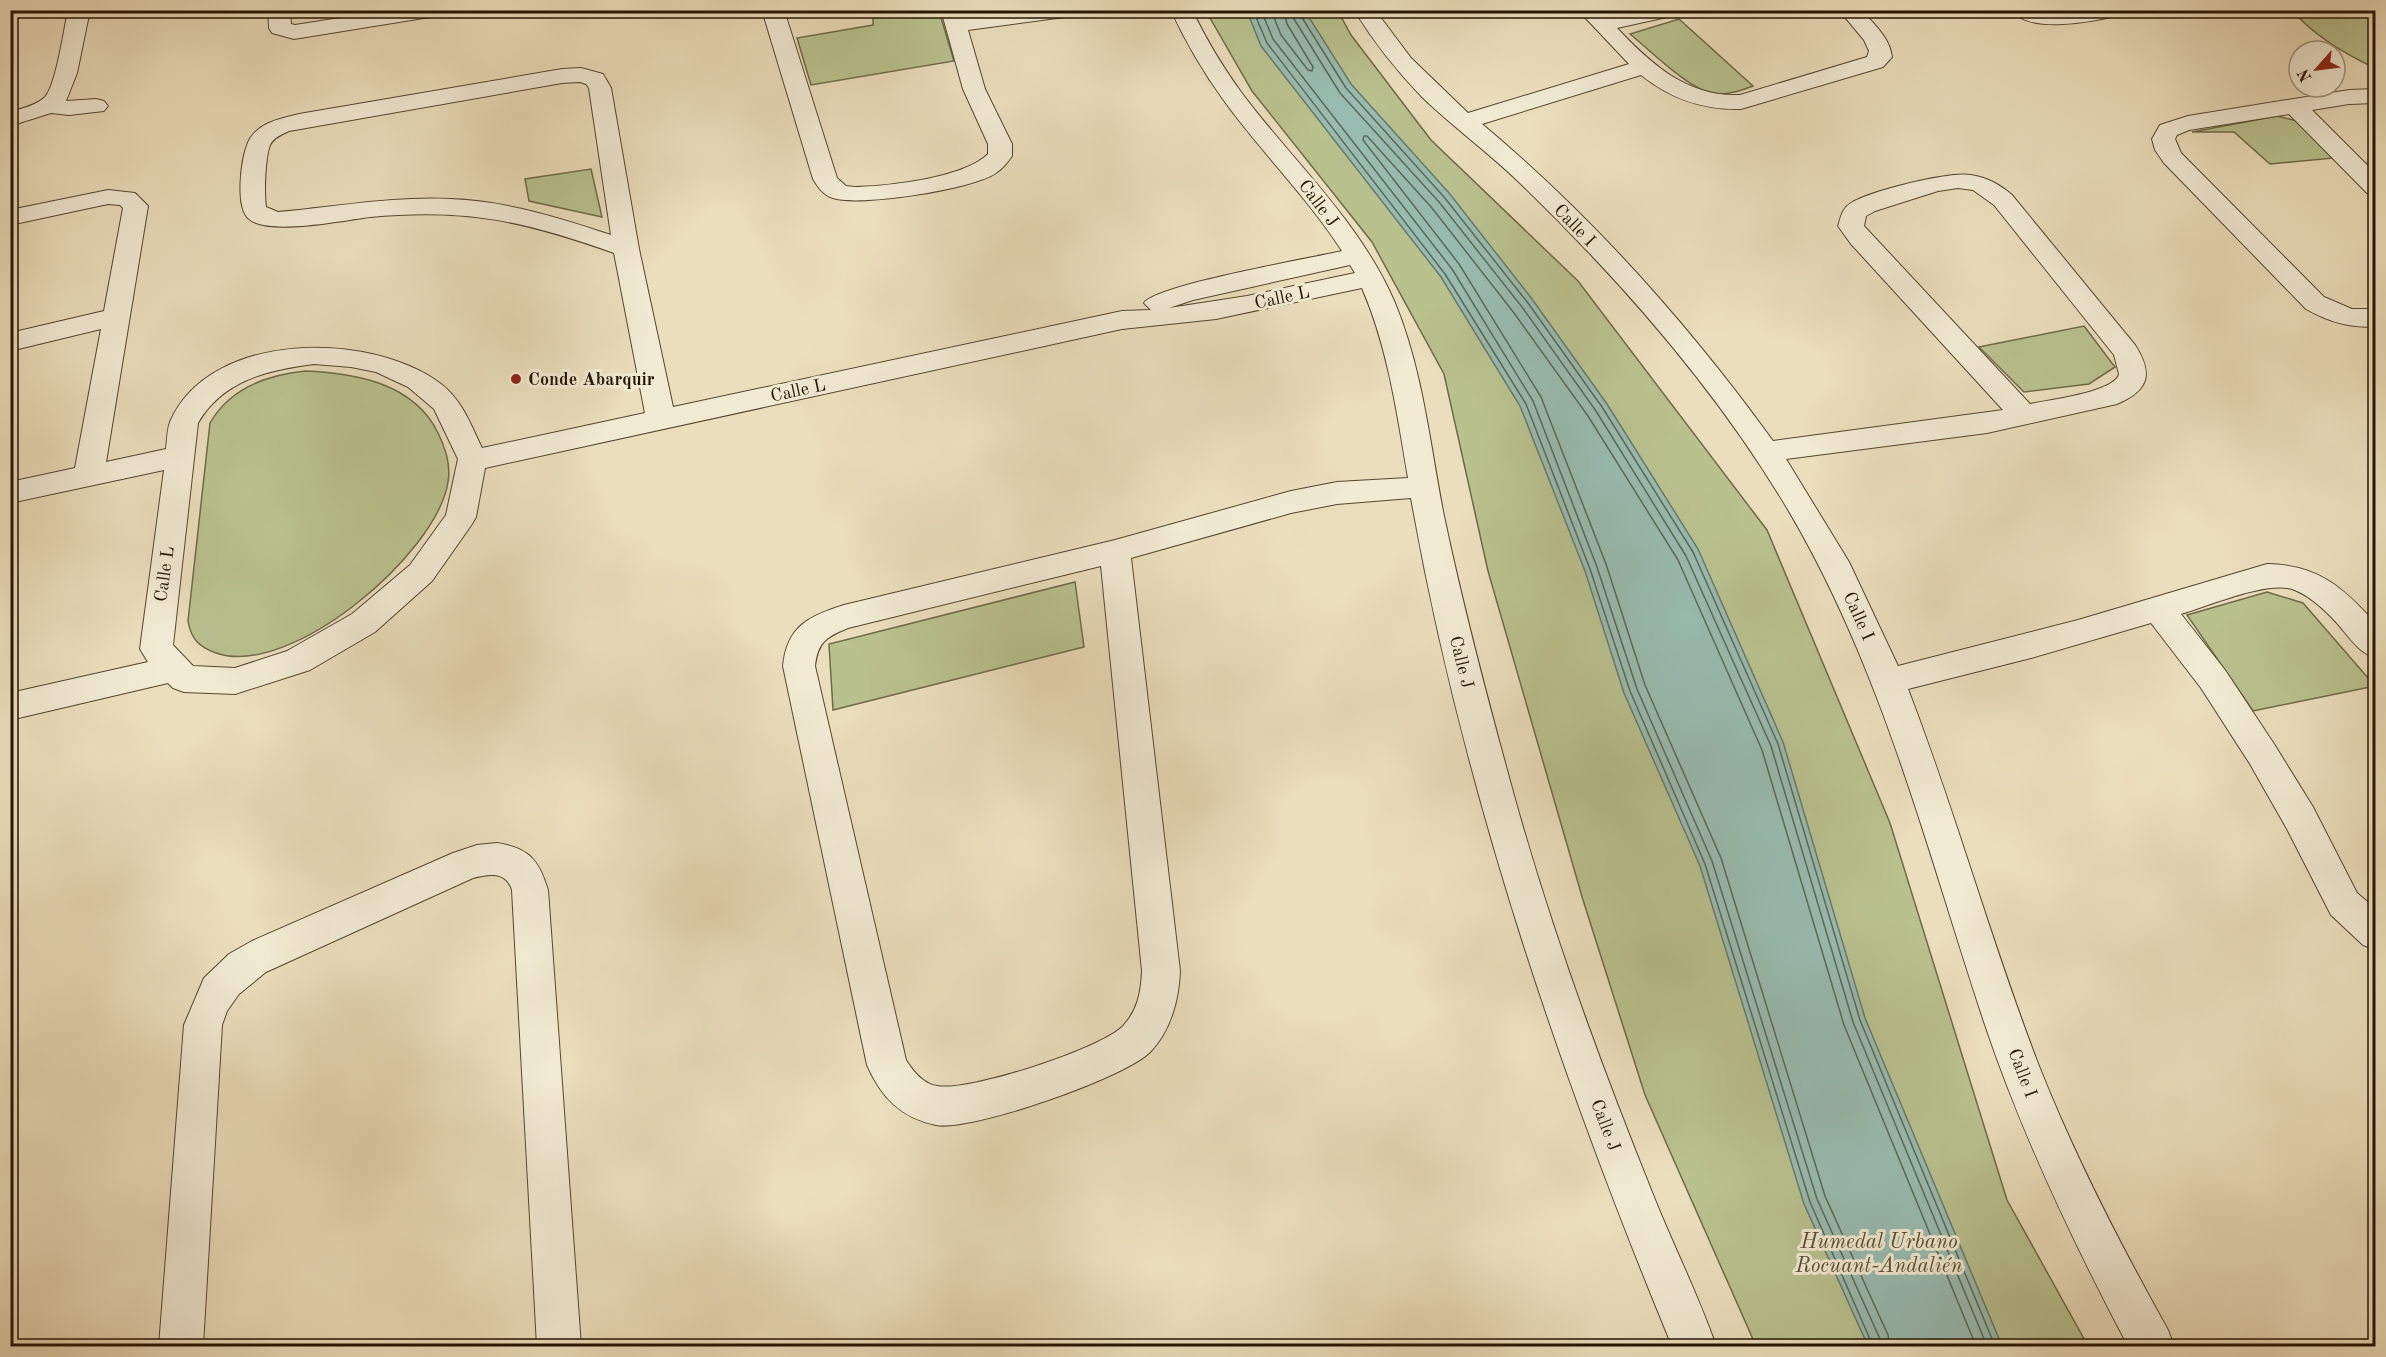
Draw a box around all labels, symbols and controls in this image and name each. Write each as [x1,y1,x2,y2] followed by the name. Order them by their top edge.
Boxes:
[2287,39,2347,99] north arrow
[2295,65,2315,84] text: N
[1295,177,1342,231] street label: Calle J
[1550,201,1599,250] street label: Calle I
[1253,283,1311,313] street label: Calle L
[528,371,655,389] place label: Conde Abarquir
[509,372,523,386] marker: Conde Abarquir
[769,376,827,406] street label: Calle L
[152,545,178,603] street label: Calle L
[1839,589,1877,643] street label: Calle I
[1446,634,1476,691] street label: Calle J
[2005,1046,2040,1100] street label: Calle I
[1587,1097,1623,1154] street label: Calle J
[1795,1232,1962,1277] park label: Humedal Urbano Rocuant-Andalién

